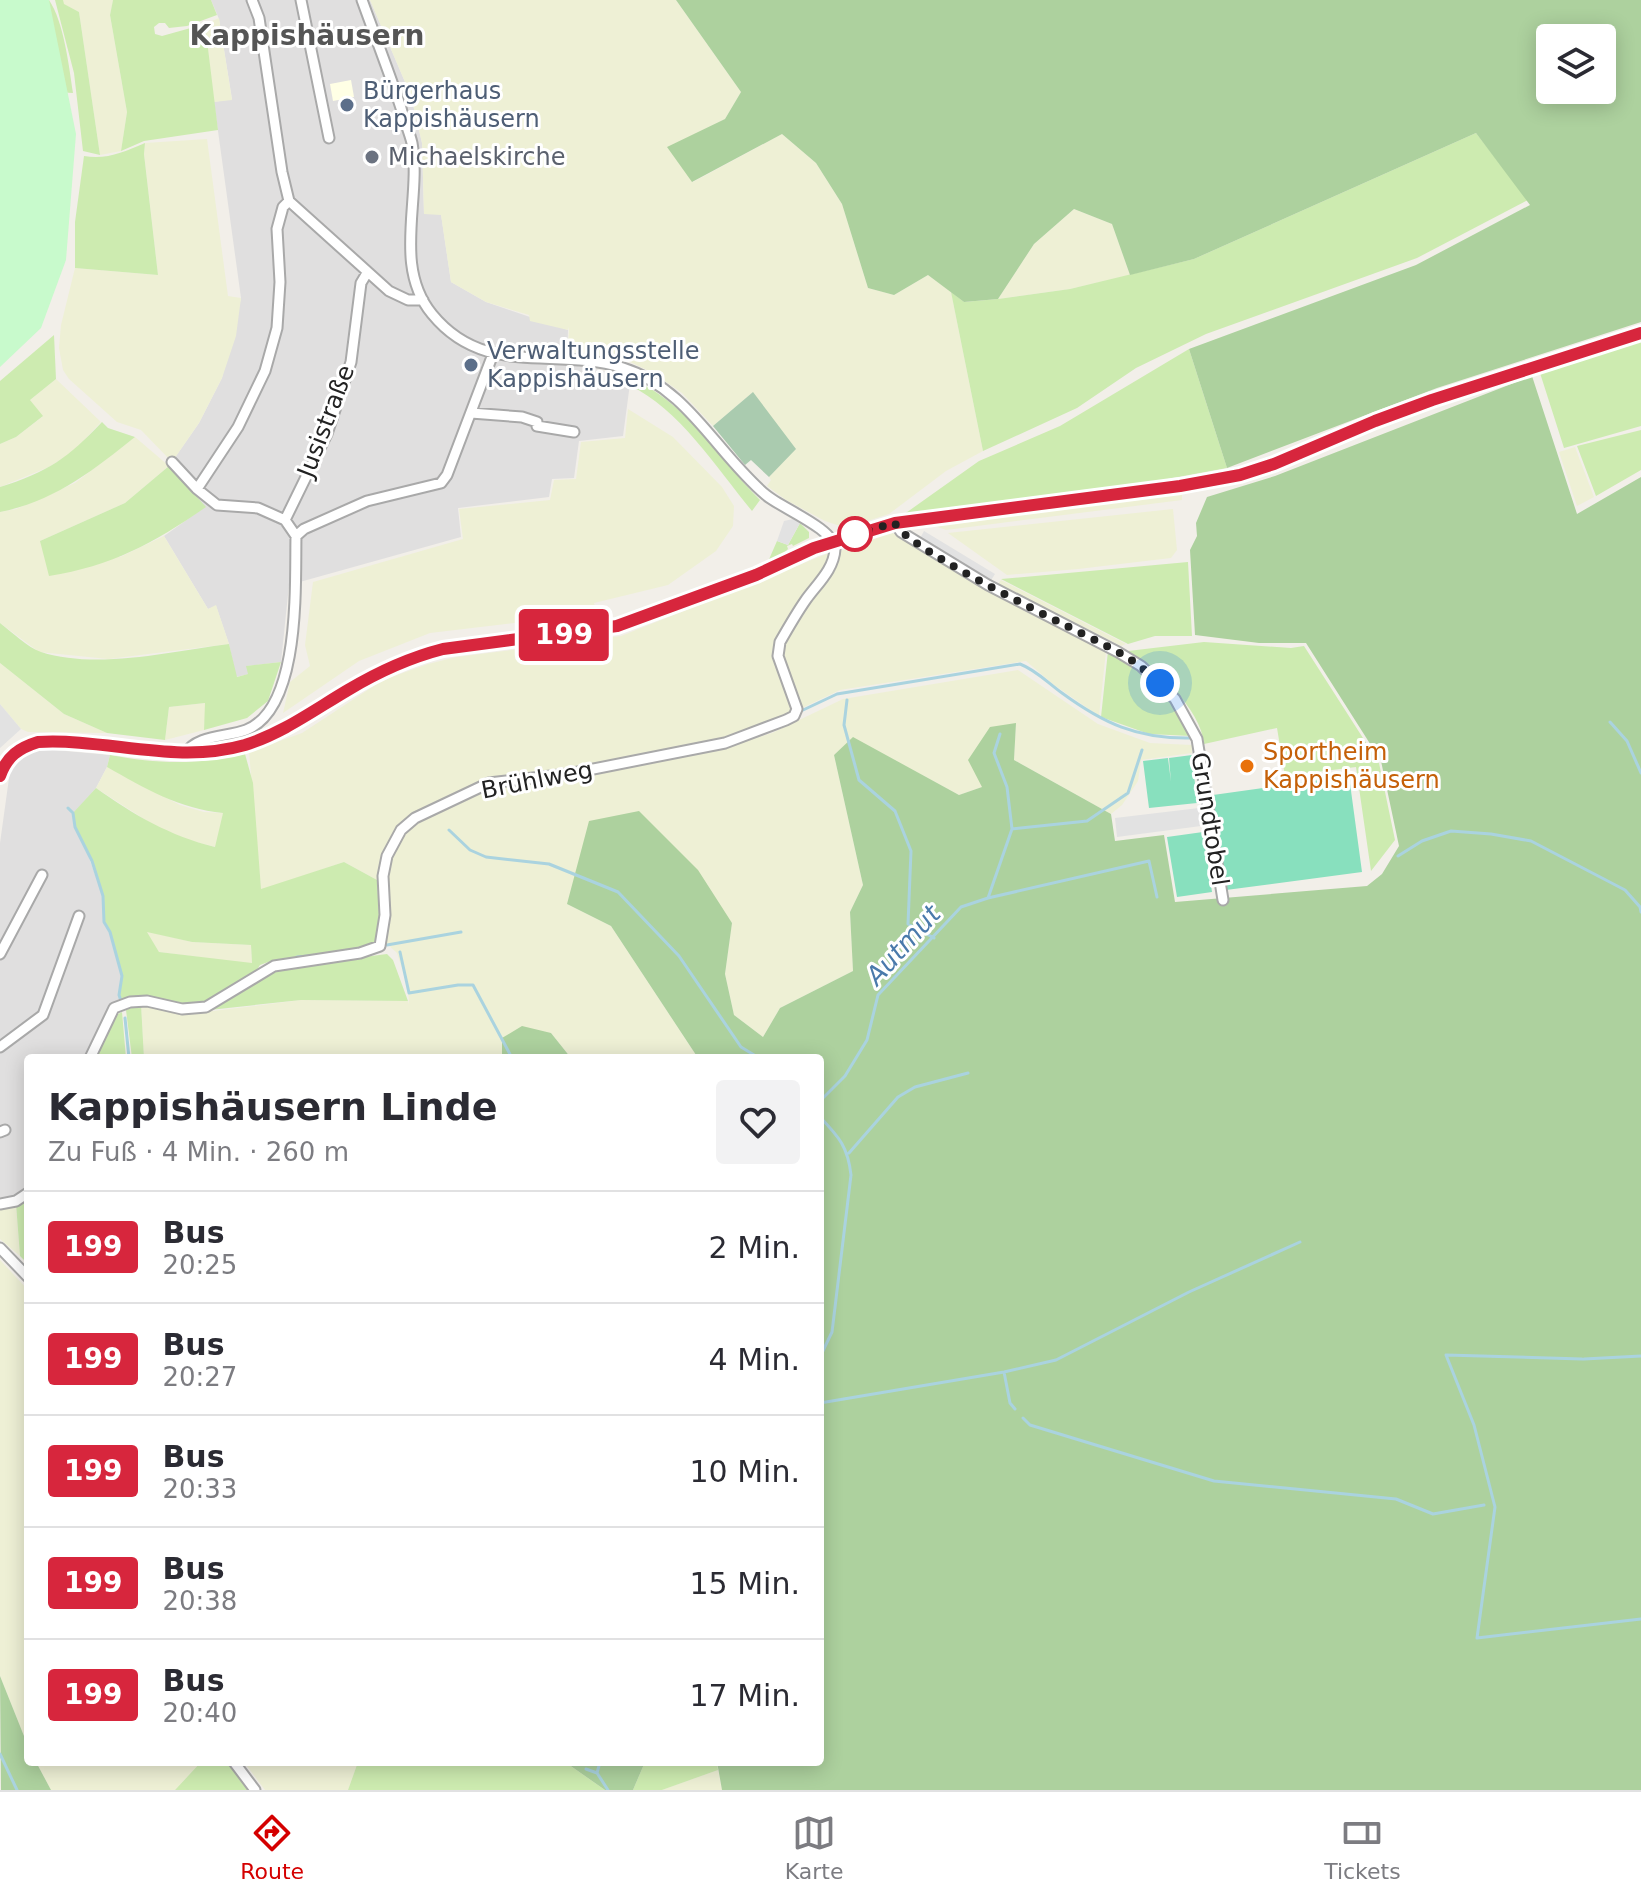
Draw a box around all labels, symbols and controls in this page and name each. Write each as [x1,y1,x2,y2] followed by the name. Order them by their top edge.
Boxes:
[189,19,425,52] district label: Kappishäusern
[1536,24,1616,104] map controls
[1536,24,1616,104] button: layers
[363,77,540,133] place label: Bürgerhaus Kappishäusern
[338,96,356,114] marker: Bürgerhaus Kappishäusern
[388,143,566,171] place label: Michaelskirche
[363,148,381,166] marker: Michaelskirche
[487,337,700,393] place label: Verwaltungsstelle Kappishäusern
[462,356,480,374] marker: Verwaltungsstelle Kappishäusern
[291,361,360,483] street label: Jusistraße
[838,517,872,551] unlabelled marker
[518,609,610,661] line badge: 199
[535,618,593,651] text: 199
[1140,663,1180,703] your location
[1263,738,1440,794] place label: Sportheim Kappishäusern
[1186,750,1234,888] street label: Grundtobel
[479,755,595,805] street label: Brühlweg
[1238,757,1256,775] marker: Sportheim Kappishäusern
[858,899,947,992] water label: Autmut
[716,1080,800,1164] button: heart
[48,1085,498,1129] text: Kappishäusern Linde
[48,1137,349,1167] text: Zu Fuß · 4 Min. · 260 m
[162,1215,225,1250] text: Bus
[64,1230,122,1263] text: 199
[709,1230,800,1265] text: 2 Min.
[162,1250,237,1280] text: 20:25
[162,1327,225,1362] text: Bus
[64,1342,122,1375] text: 199
[709,1342,800,1377] text: 4 Min.
[162,1362,237,1392] text: 20:27
[162,1439,225,1474] text: Bus
[64,1454,122,1487] text: 199
[690,1454,800,1489] text: 10 Min.
[162,1474,237,1504] text: 20:33
[162,1551,225,1586] text: Bus
[64,1566,122,1599] text: 199
[690,1566,800,1601] text: 15 Min.
[162,1586,237,1616] text: 20:38
[162,1663,225,1698] text: Bus
[64,1678,122,1711] text: 199
[690,1678,800,1713] text: 17 Min.
[162,1698,237,1728] text: 20:40
[240,1811,304,1884] tab: Route
[785,1811,844,1884] tab: Karte
[1324,1811,1401,1884] tab: Tickets

